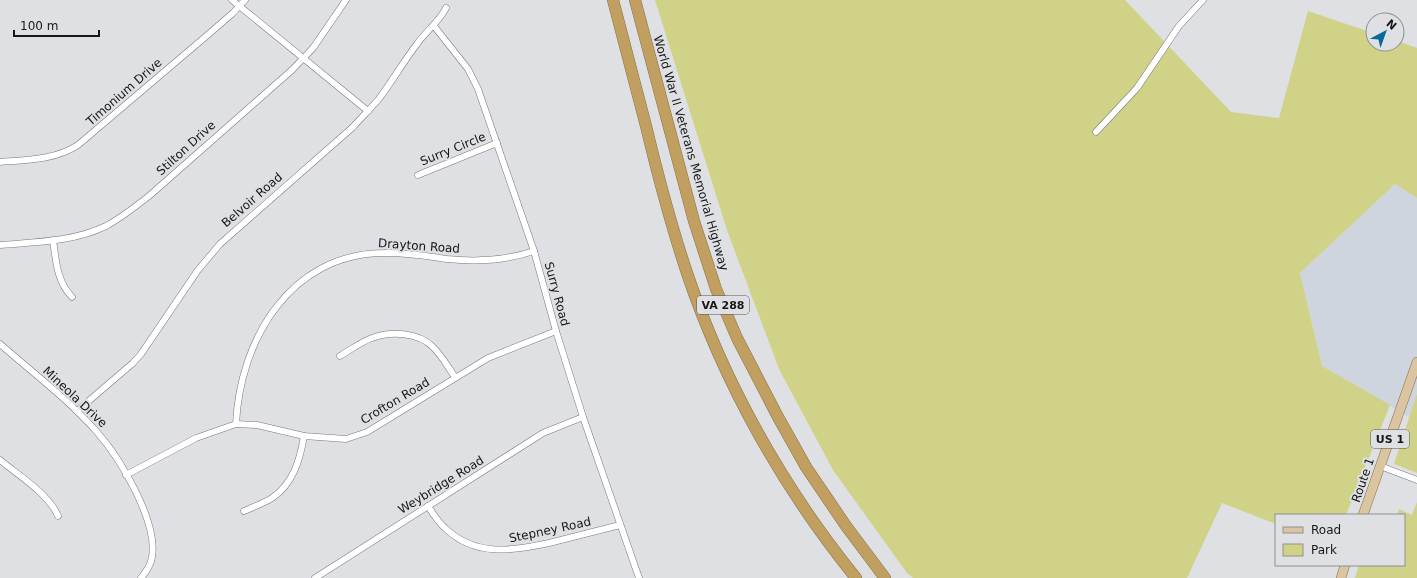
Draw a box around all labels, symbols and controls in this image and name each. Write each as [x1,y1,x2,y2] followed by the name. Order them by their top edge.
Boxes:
[14,12,99,38] scale bar
[1365,12,1405,52] north arrow
[1383,17,1399,33] text: N
[20,19,58,33] text: 100 m
[651,34,731,272] street label: World War II Veterans Memorial Highway
[83,55,165,129] street label: Timonium Drive
[154,118,218,178] street label: Stilton Drive
[418,129,488,169] street label: Surry Circle
[219,170,285,230] street label: Belvoir Road
[378,236,460,256] street label: Drayton Road
[542,260,572,328] street label: Surry Road
[697,296,749,314] road number: VA 288
[40,364,110,430] street label: Mineola Drive
[358,375,432,427] street label: Crofton Road
[1371,430,1409,448] road number: US 1
[396,453,486,517] street label: Weybridge Road
[1349,456,1377,504] street label: Route 1
[508,514,592,546] street label: Stepney Road
[1275,514,1405,566] legend
[1311,523,1341,537] text: Road
[1311,543,1337,557] text: Park

